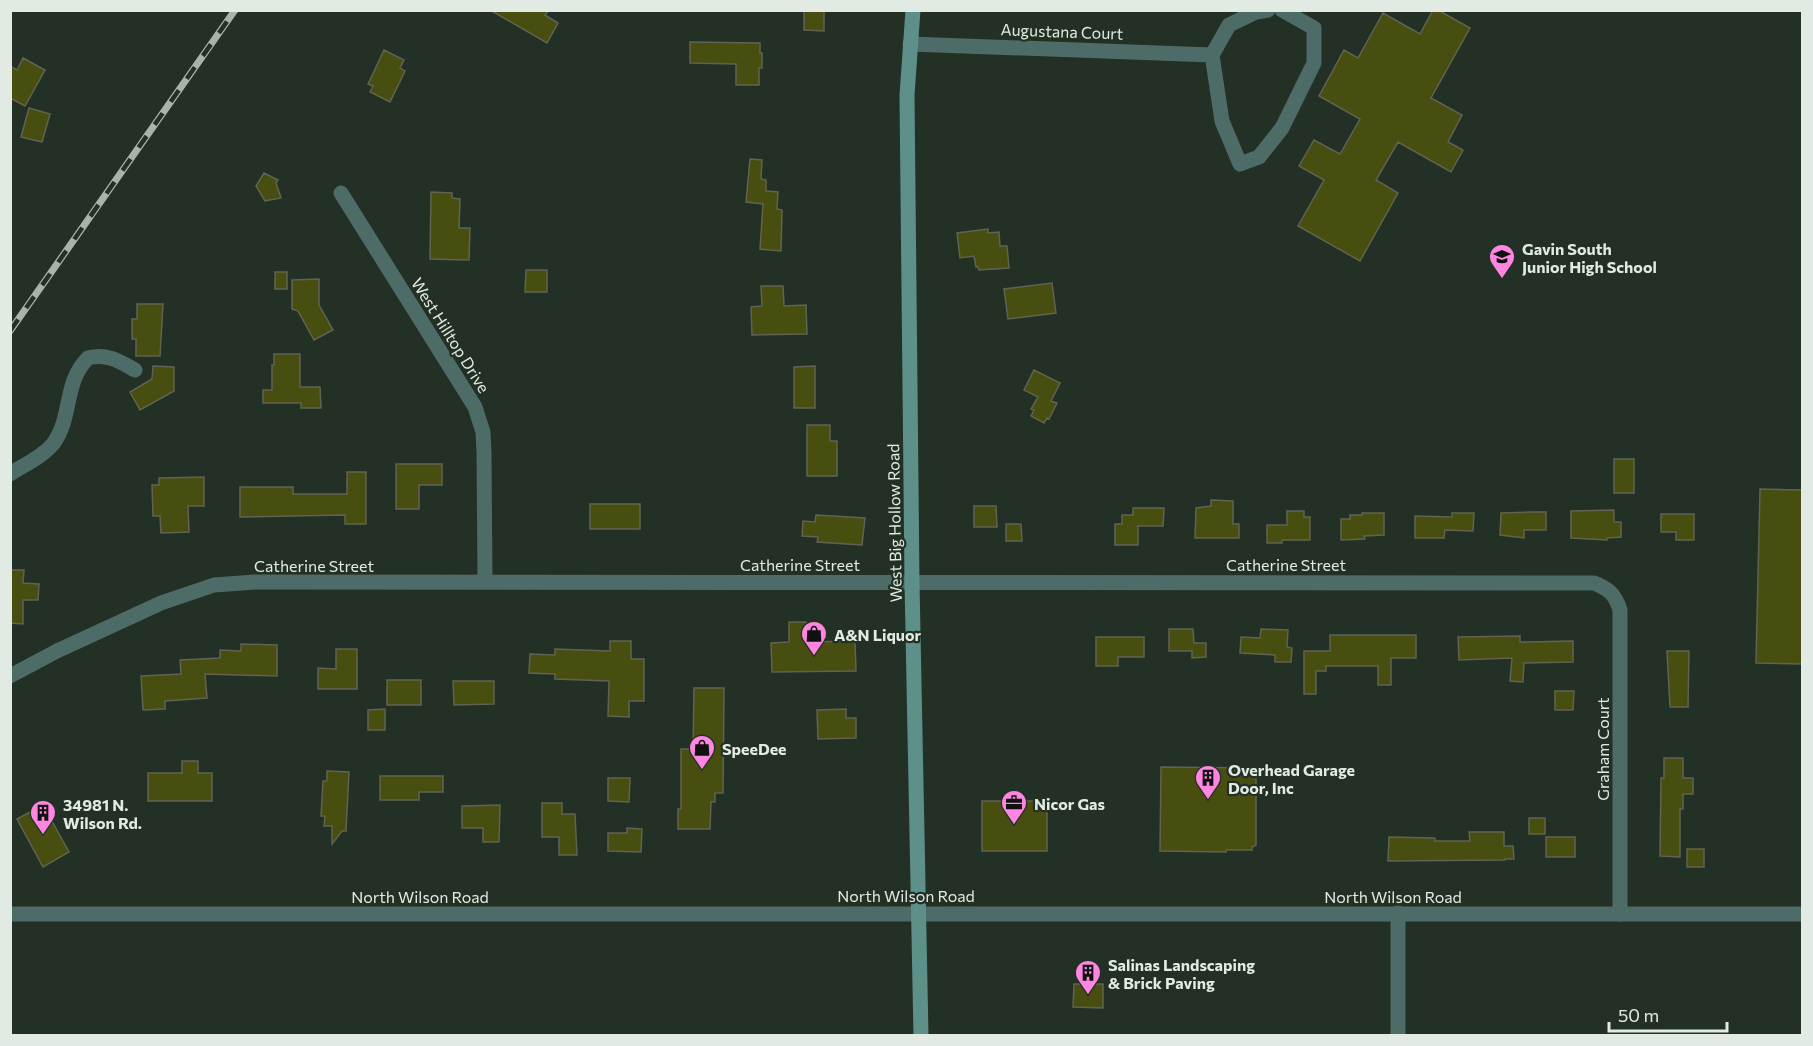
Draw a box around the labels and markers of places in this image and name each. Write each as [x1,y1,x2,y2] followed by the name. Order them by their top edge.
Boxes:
[1522,239,1657,276] place label: Gavin South Junior High School
[1487,242,1517,280] school or university icon: Gavin South Junior High School
[799,619,829,657] shop icon: A&N Liquor
[834,625,922,644] place label: A&N Liquor
[687,733,717,771] shop icon: SpeeDee
[722,739,787,758] place label: SpeeDee
[1228,760,1355,797] place label: Overhead Garage Door, Inc
[1193,763,1223,801] building icon: Overhead Garage Door, Inc
[999,788,1029,826] office icon: Nicor Gas
[1034,794,1105,813] place label: Nicor Gas
[63,795,142,832] place label: 34981 N. Wilson Rd.
[28,798,58,836] building icon: 34981 N. Wilson Rd.
[1108,955,1255,992] place label: Salinas Landscaping & Brick Paving
[1073,958,1103,996] building icon: Salinas Landscaping & Brick Paving

